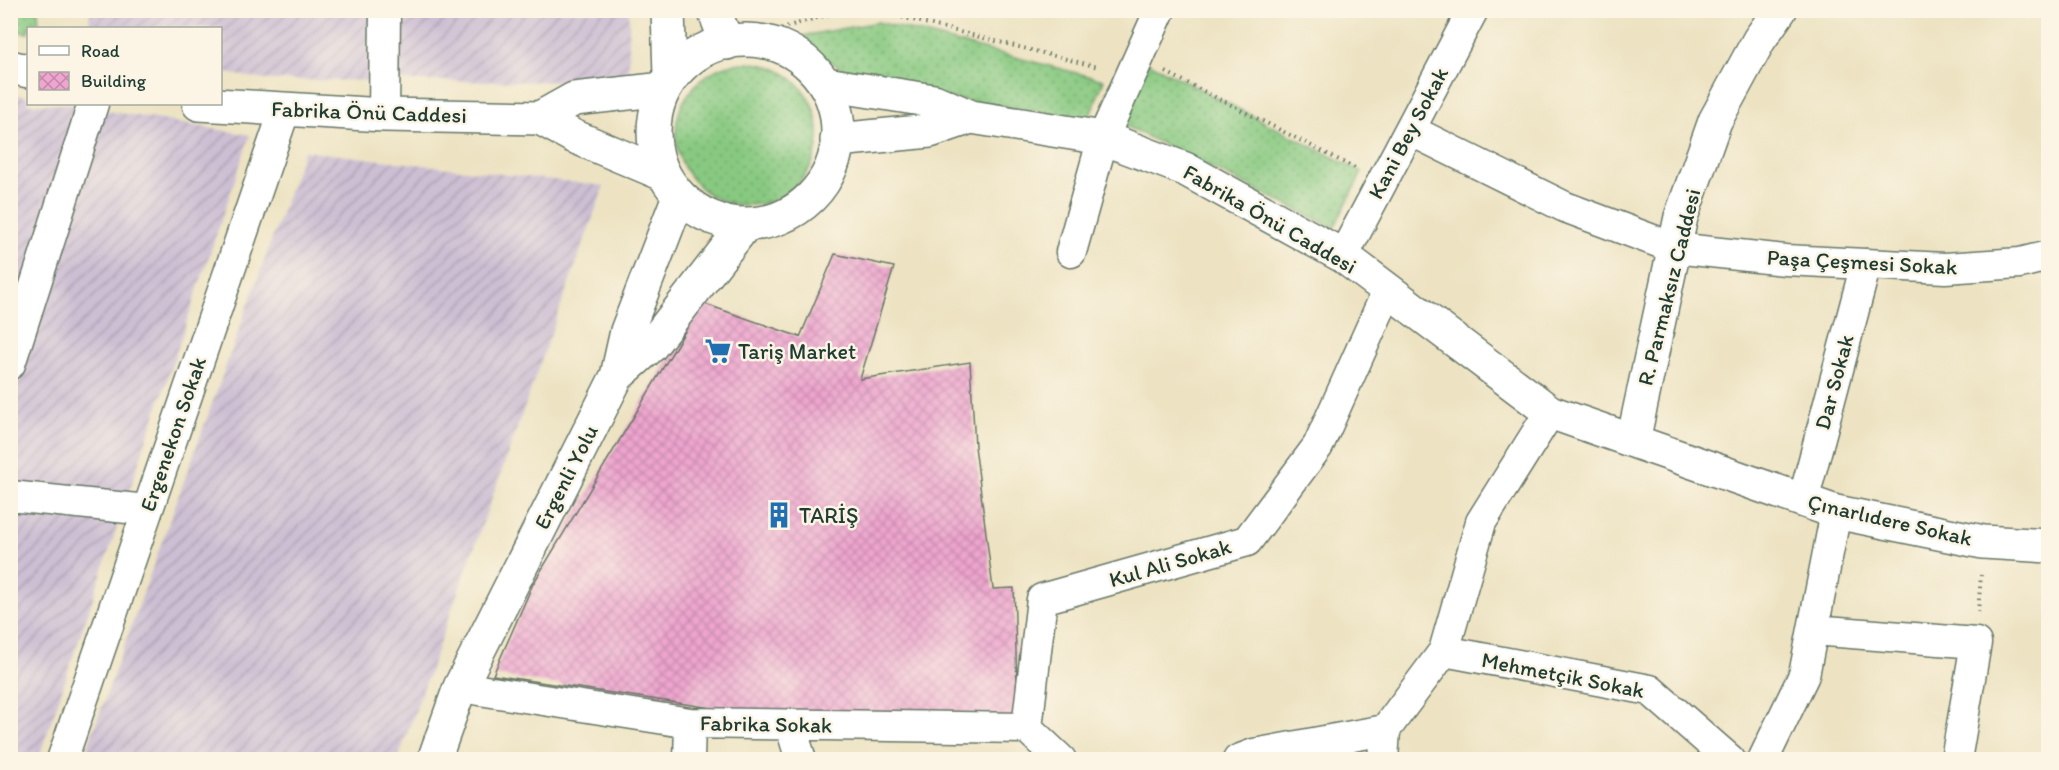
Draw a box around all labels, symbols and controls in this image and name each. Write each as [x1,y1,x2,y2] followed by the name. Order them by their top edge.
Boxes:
[27,27,222,105] legend
[81,40,120,62] text: Road
[1362,62,1454,204] street label: Kani Bey Sokak
[81,70,147,92] text: Building
[271,95,467,129] street label: Fabrika Önü Caddesi
[1178,158,1362,280] street label: Fabrika Önü Caddesi
[1631,186,1707,388] street label: R. Parmaksız Caddesi
[1766,244,1958,281] street label: Paşa Çeşmesi Sokak
[1808,331,1860,432] street label: Dar Sokak
[703,336,733,366] supermarket icon: Tariş Market
[738,338,856,365] place label: Tariş Market
[134,353,212,515] street label: Ergenekon Sokak
[528,420,604,534] street label: Ergenli Yolu
[1805,488,1975,552] street label: Çınarlıdere Sokak
[764,500,794,530] building icon: TARİŞ
[799,502,859,529] place label: TARİŞ
[1106,533,1235,593] street label: Kul Ali Sokak
[1479,646,1647,704] street label: Mehmetçik Sokak
[700,709,832,739] street label: Fabrika Sokak

